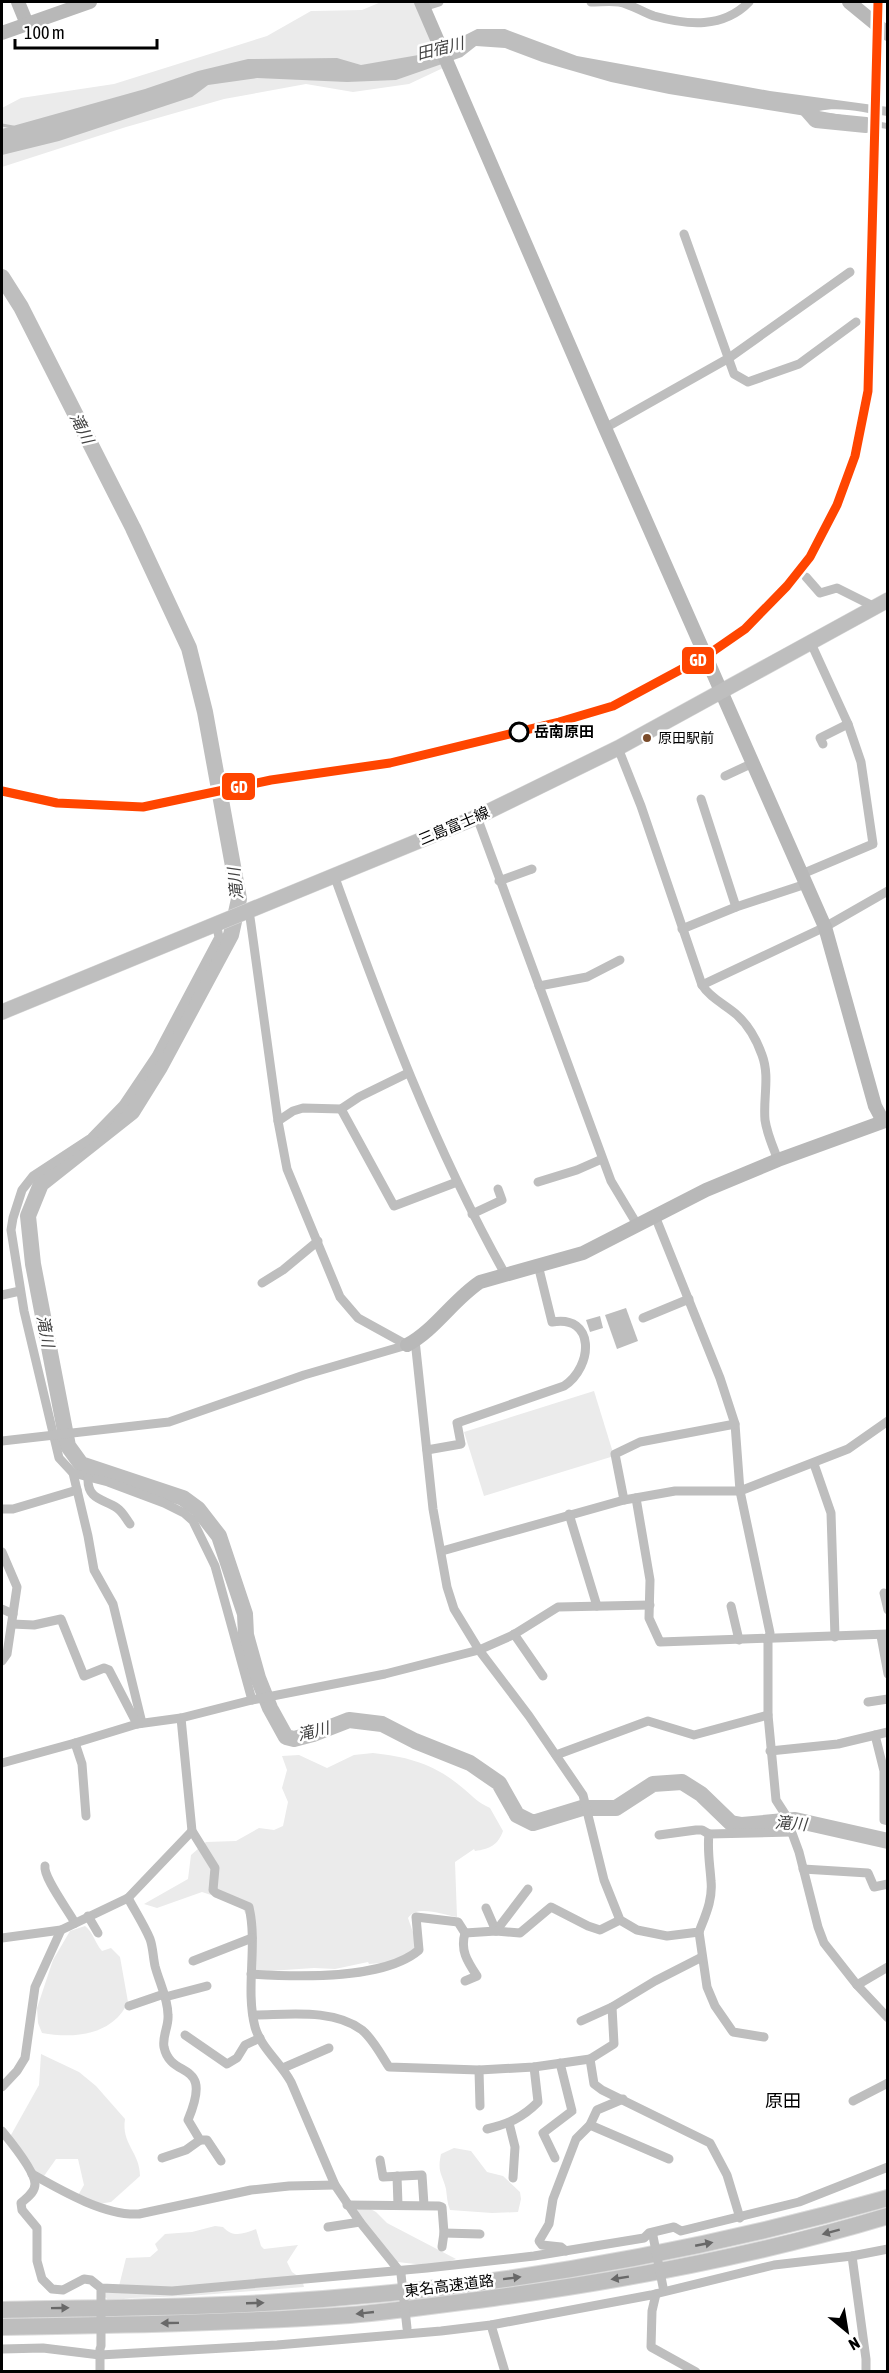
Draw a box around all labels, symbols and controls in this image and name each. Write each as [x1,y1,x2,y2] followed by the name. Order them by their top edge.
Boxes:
[15,12,158,50] scale bar
[24,22,65,43] text: 100 m
[415,33,467,63] water label: 田宿川
[67,410,98,448] water label: 滝川
[681,646,715,675] line badge: GD
[689,651,707,669] text: GD
[509,722,529,742] marker: 岳南原田
[534,723,594,740] place label: 岳南原田
[658,730,714,746] place label: 原田駅前
[641,732,653,744] marker: 原田駅前
[221,772,256,801] line badge: GD
[230,778,248,796] text: GD
[416,803,492,848] street label: 三島富士線
[224,865,246,901] water label: 滝川
[34,1314,58,1350] water label: 滝川
[295,1718,333,1744] water label: 滝川
[774,1813,810,1833] water label: 滝川
[765,2090,801,2111] district label: 原田
[822,2227,840,2237] one-way arrow
[694,2239,713,2248] one-way arrow
[403,2272,495,2299] street label: 東名高速道路
[502,2273,521,2283] one-way arrow
[611,2274,630,2283] one-way arrow
[245,2299,264,2308] one-way arrow
[817,2301,877,2361] north arrow
[50,2303,69,2313] one-way arrow
[355,2308,374,2318] one-way arrow
[160,2319,179,2328] one-way arrow
[846,2334,863,2354] text: N

